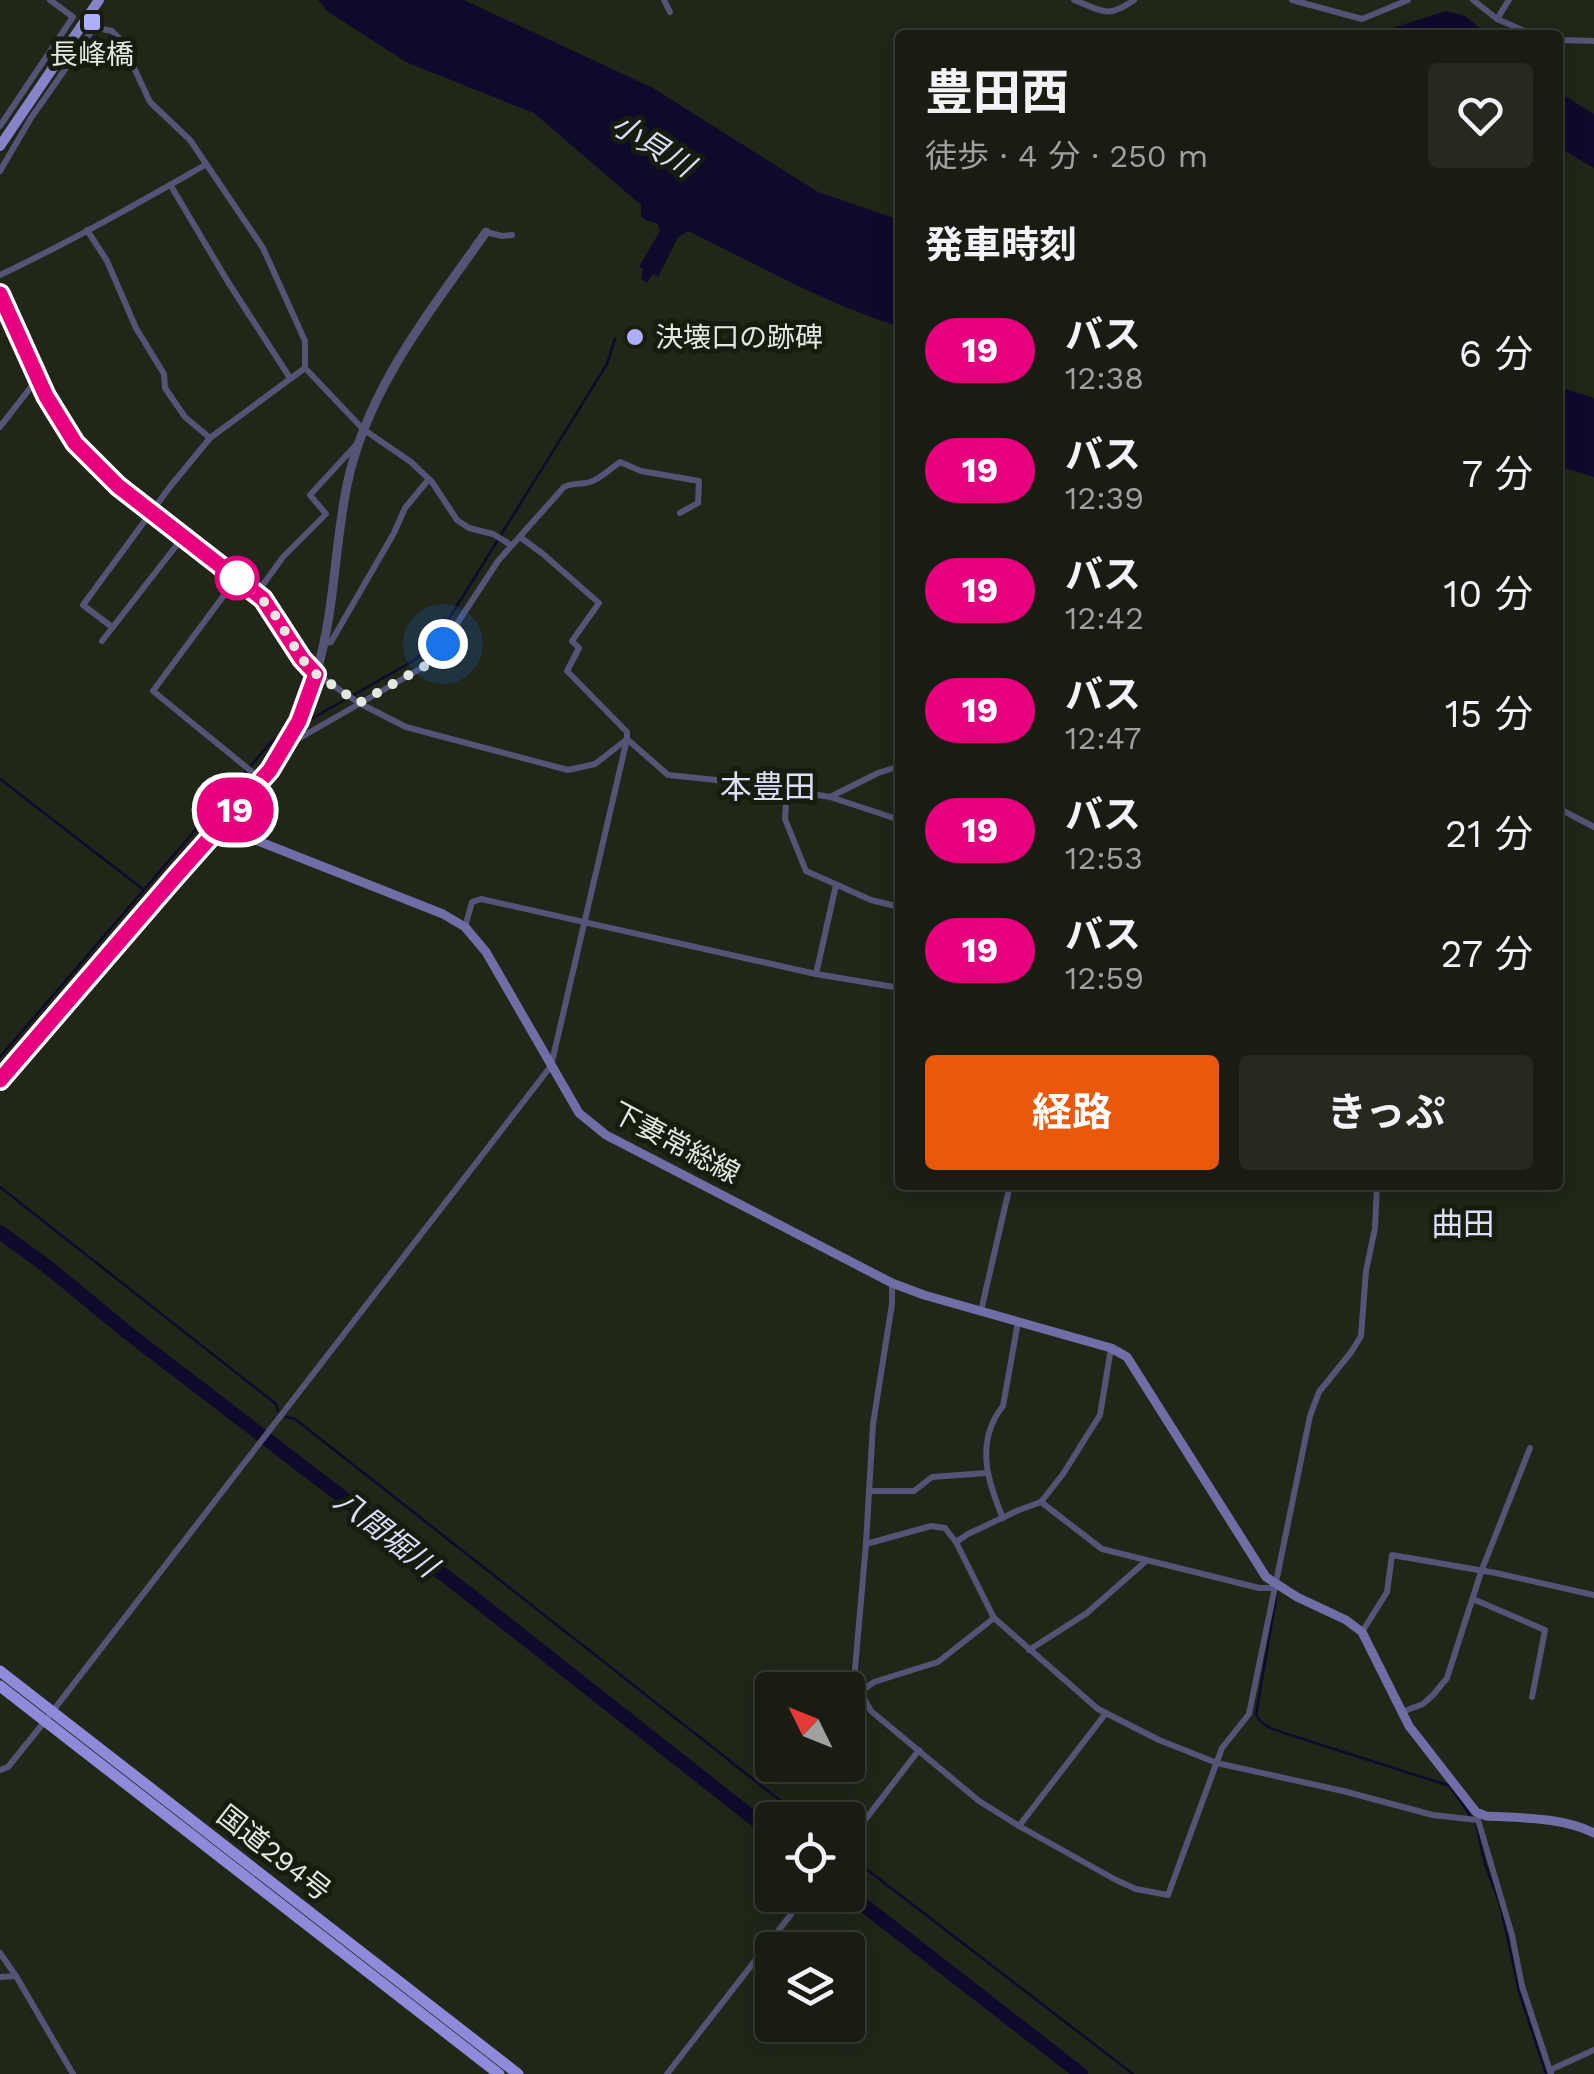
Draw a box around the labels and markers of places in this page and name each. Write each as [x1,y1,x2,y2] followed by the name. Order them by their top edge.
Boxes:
[81,11,103,33] marker: 長峰橋
[50,38,134,71] place label: 長峰橋
[655,321,823,354] place label: 決壊口の跡碑
[624,326,646,348] marker: 決壊口の跡碑
[216,557,258,599] unlabelled marker

